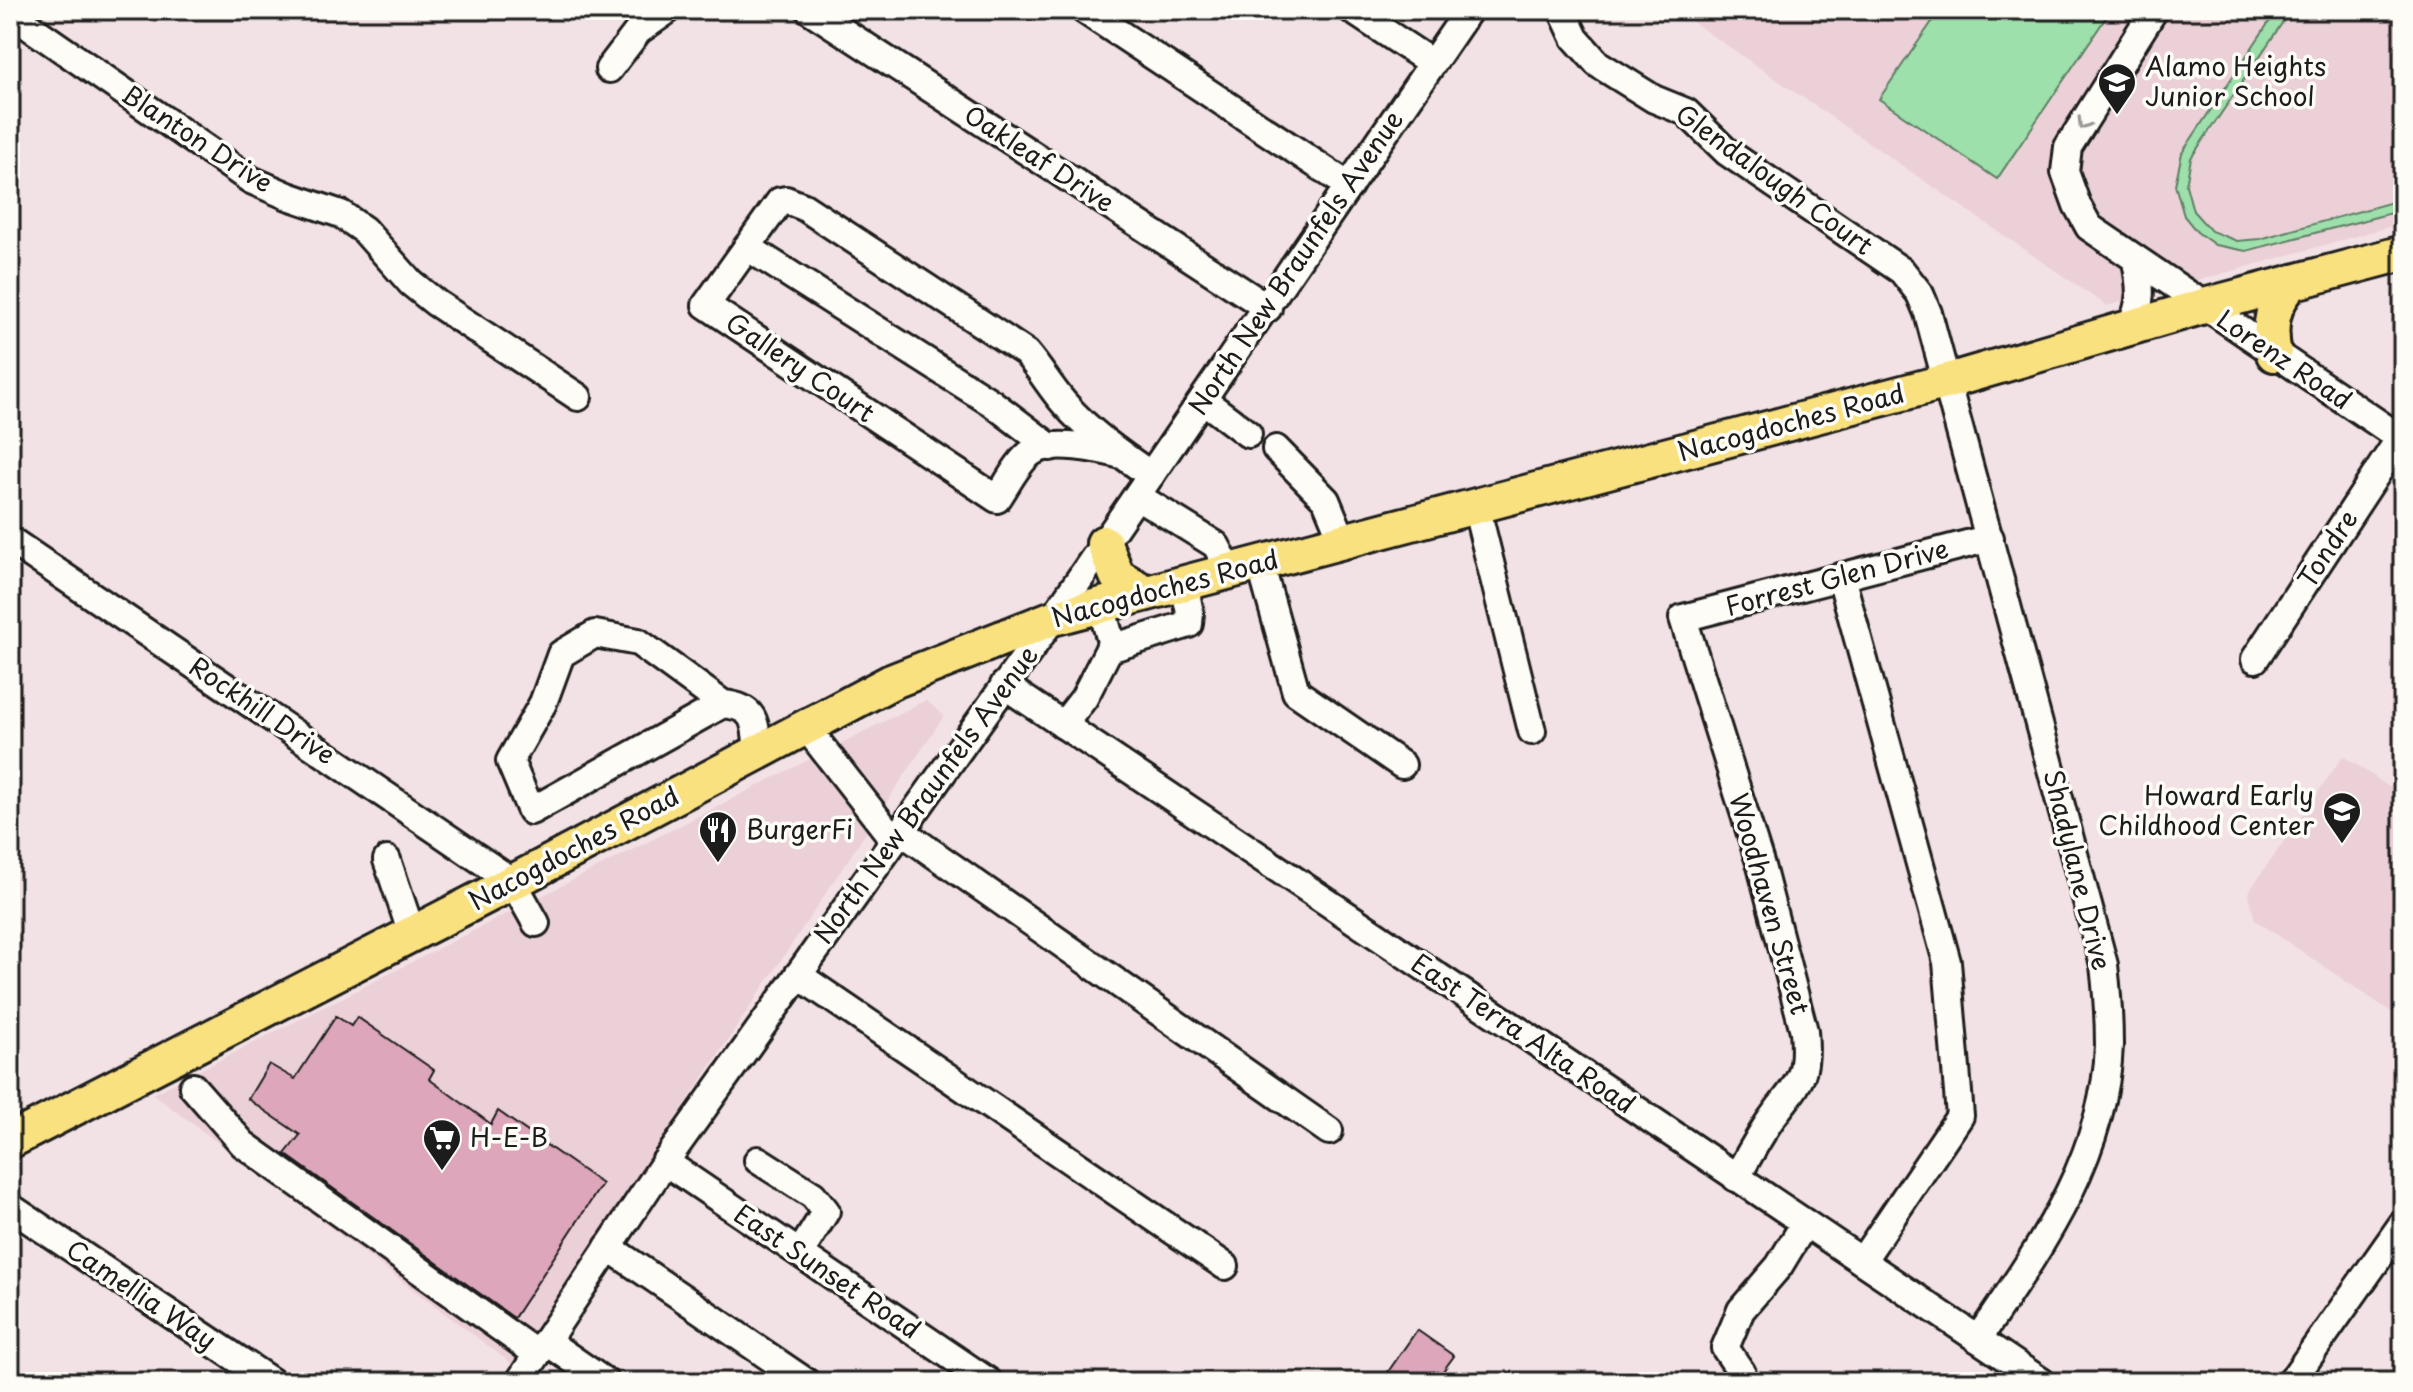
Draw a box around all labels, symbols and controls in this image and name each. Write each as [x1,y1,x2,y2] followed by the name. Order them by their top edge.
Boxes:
[2145,46,2326,115] place label: Alamo Heights Junior School
[2096,61,2138,116] school or university icon: Alamo Heights Junior School
[114,74,281,201] street label: Blanton Drive
[957,94,1123,221] street label: Oakleaf Drive
[1668,94,1882,264] street label: Glendalough Court
[1178,102,1412,422] street label: North New Braunfels Avenue
[2077,115,2092,130] one-way arrow
[2209,299,2360,418] street label: Lorenz Road
[719,302,883,431] street label: Gallery Court
[1673,372,1908,471] street label: Nacogdoches Road
[2287,502,2366,595] street label: Tondre
[1721,528,1952,625] street label: Forrest Glen Drive
[1047,538,1282,637] street label: Nacogdoches Road
[803,637,1046,951] street label: North New Braunfels Avenue
[182,646,344,773] street label: Rockhill Drive
[2035,765,2122,974] street label: Shadylane Drive
[2098,775,2315,844] place label: Howard Early Childhood Center
[461,776,686,920] street label: Nacogdoches Road
[1720,788,1821,1019] street label: Woodhaven Street
[2321,790,2363,845] school or university icon: Howard Early Childhood Center
[697,809,739,864] restaurant icon: BurgerFi
[746,809,853,848] place label: BurgerFi
[1404,943,1644,1122] street label: East Terra Alta Road
[421,1117,463,1172] supermarket icon: H-E-B
[470,1117,548,1156] place label: H-E-B
[727,1194,929,1348] street label: East Sunset Road
[59,1229,225,1358] street label: Camellia Way

